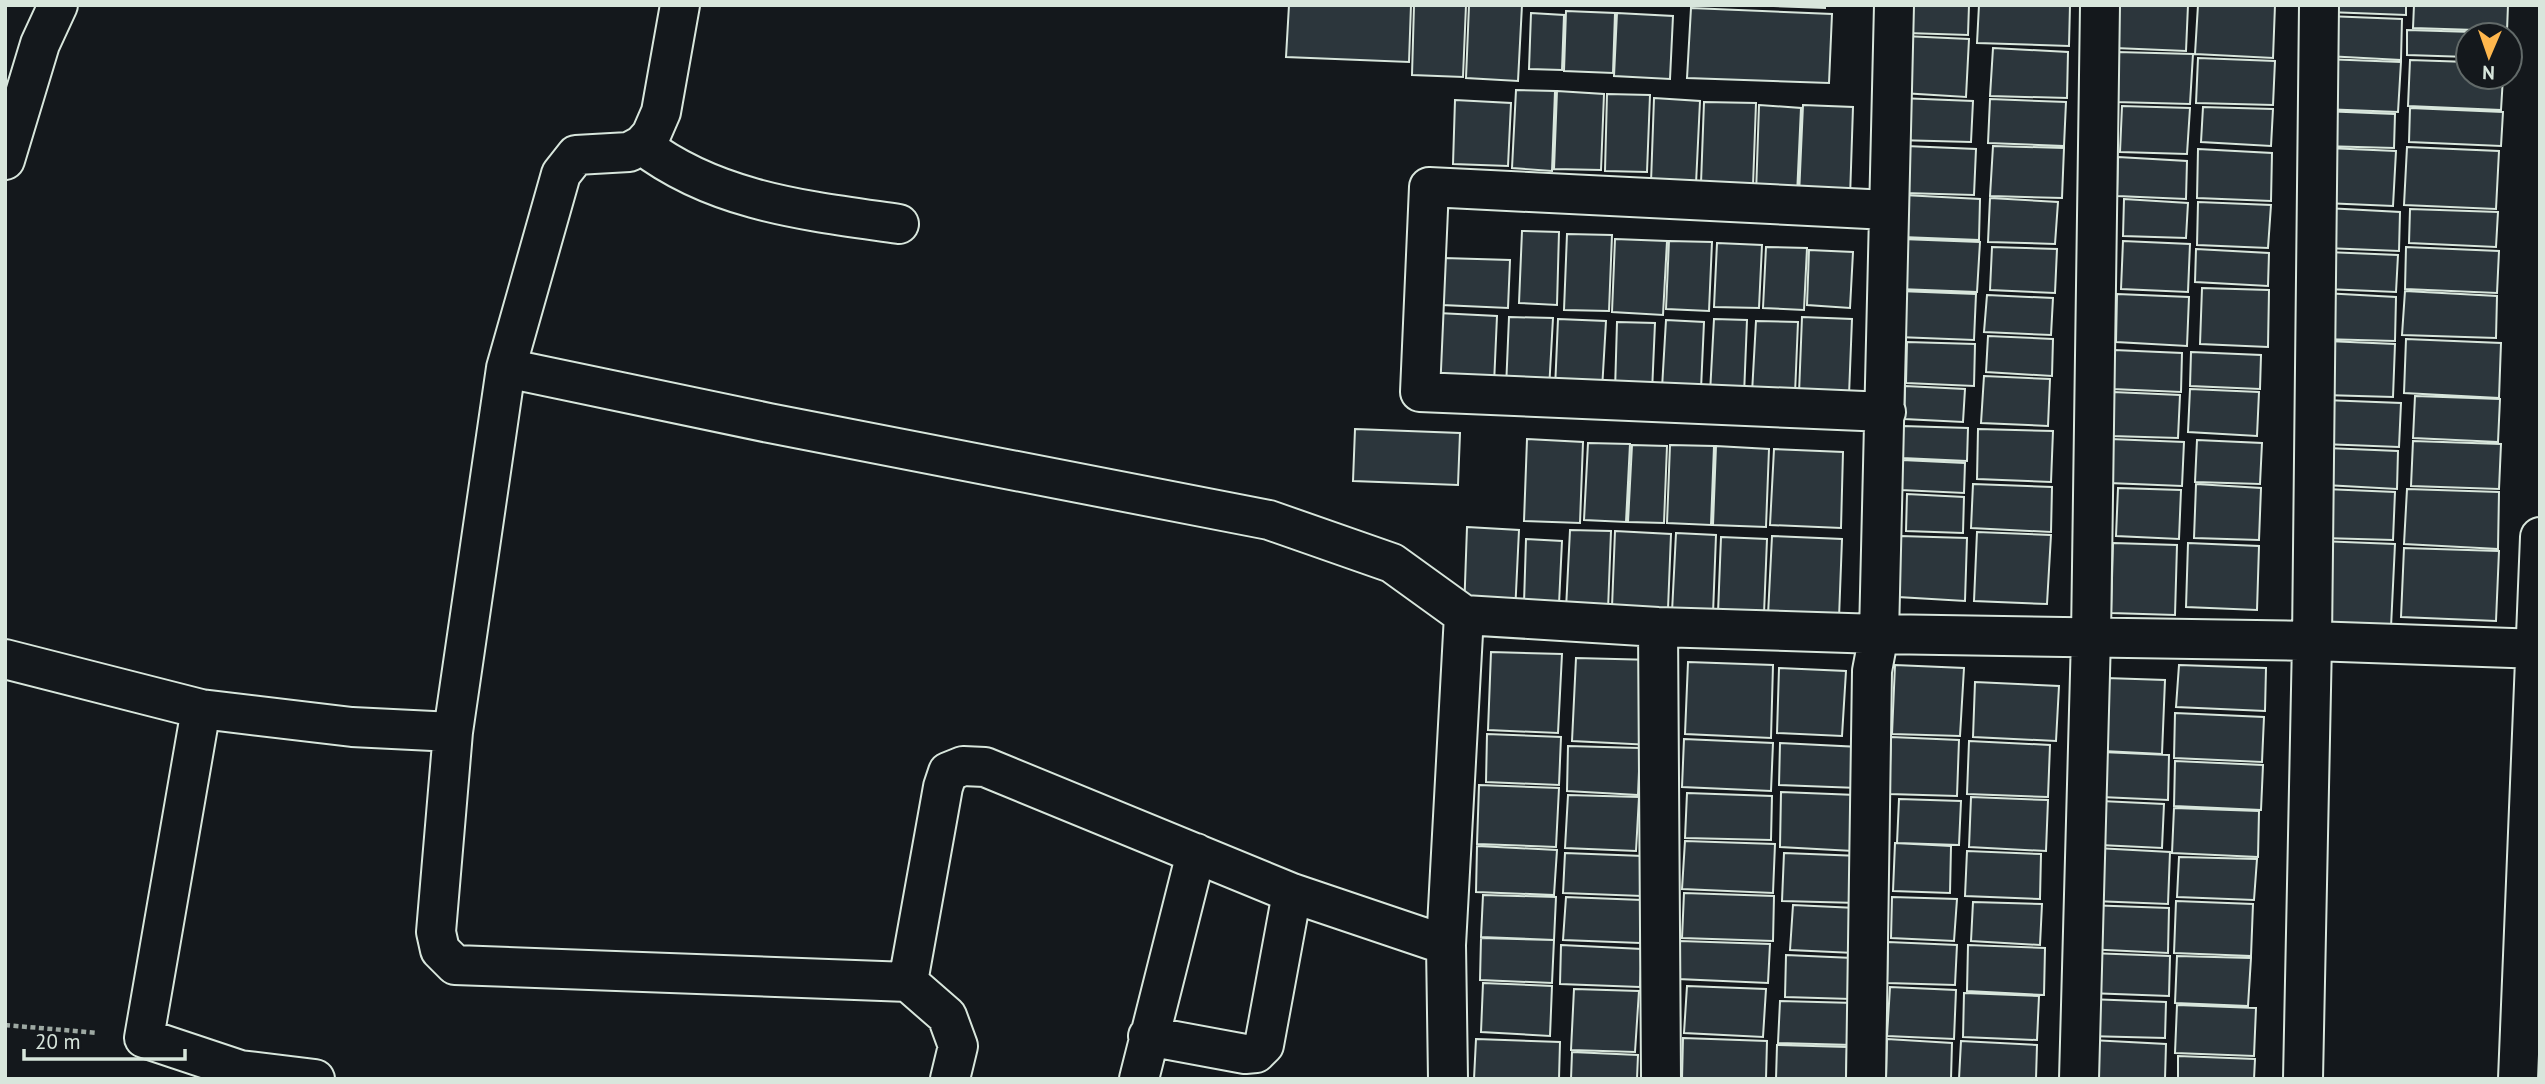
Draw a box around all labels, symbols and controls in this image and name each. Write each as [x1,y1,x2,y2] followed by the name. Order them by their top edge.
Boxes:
[2454,21,2524,91] north arrow
[2482,61,2495,85] text: N
[24,1018,186,1062] scale bar
[35,1028,81,1055] text: 20 m

